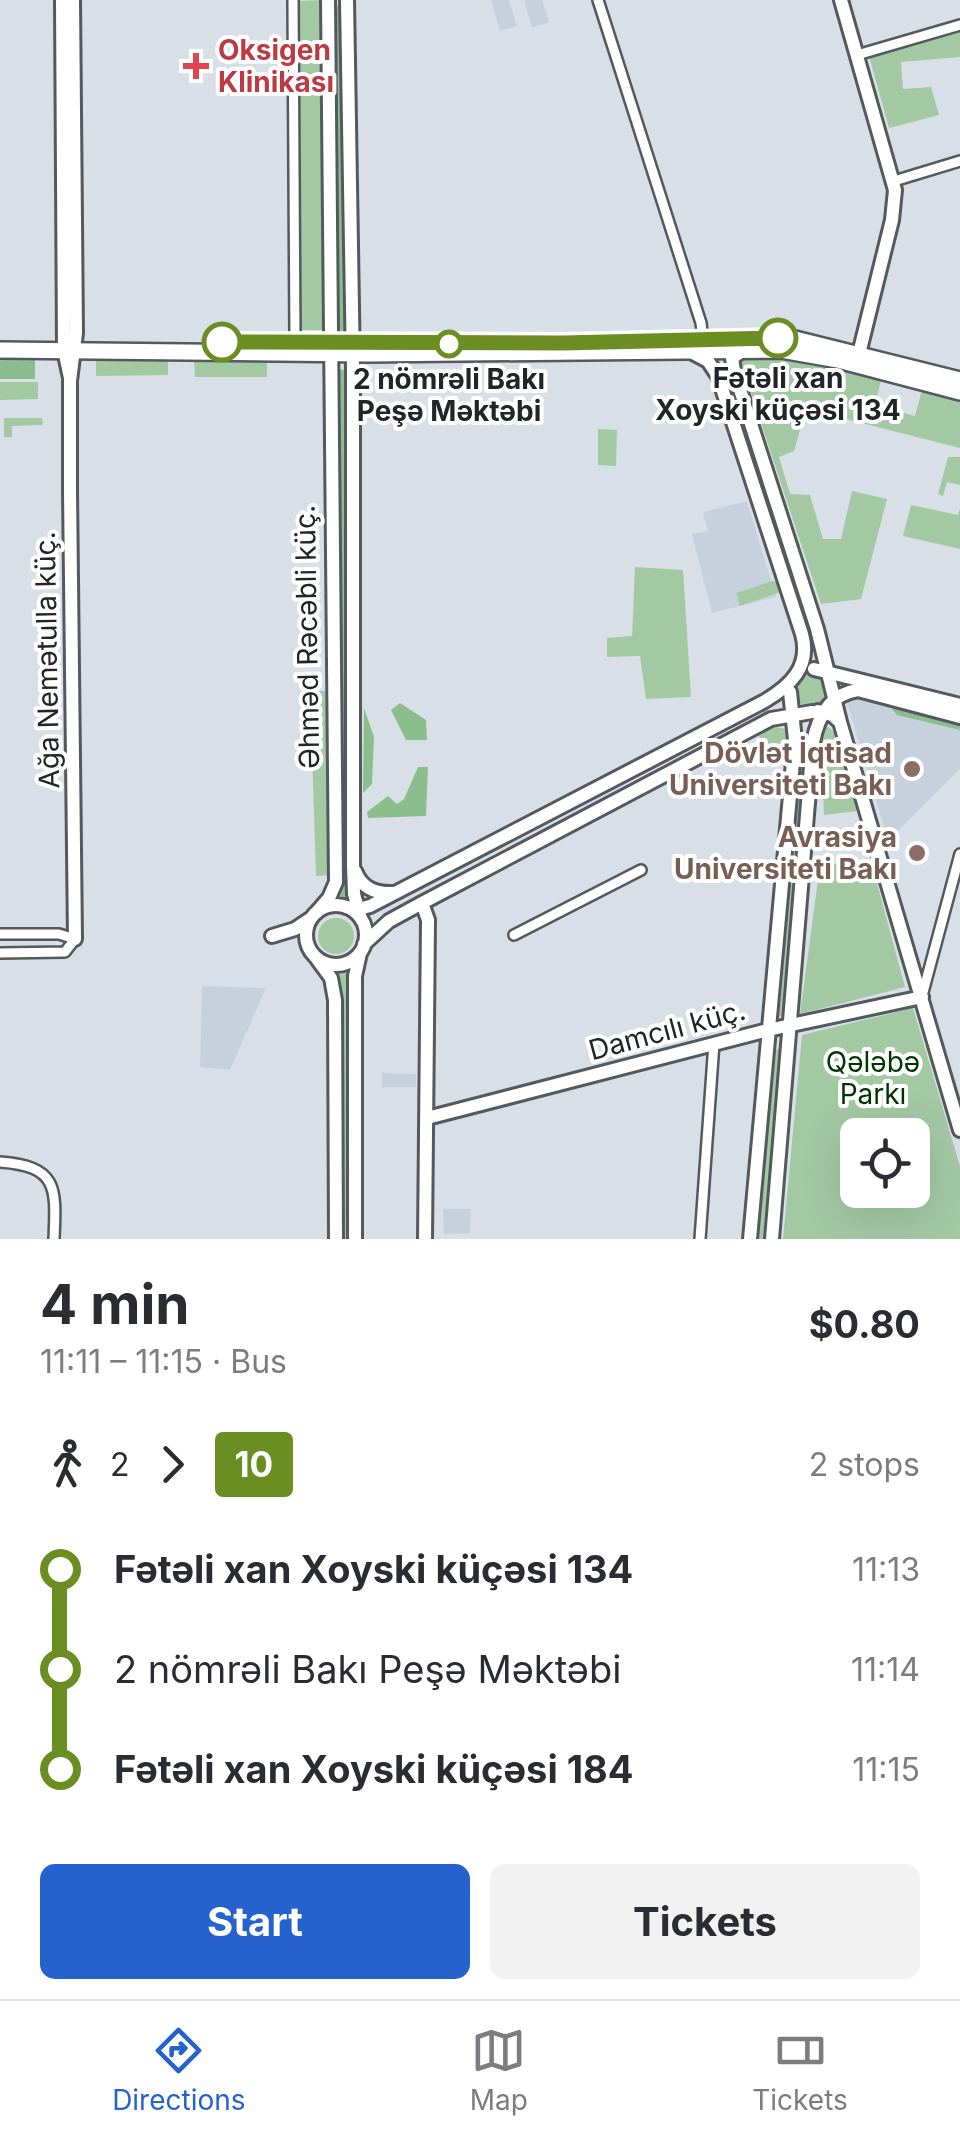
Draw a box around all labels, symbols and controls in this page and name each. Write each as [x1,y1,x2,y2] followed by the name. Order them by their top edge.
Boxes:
[218,33,334,99] place label: Oksigen Klinikası
[183,53,209,79] marker: Oksigen Klinikası
[759,319,797,357] marker: Fətəli xan Xoyski küçəsi 134
[203,323,241,361] unlabelled marker
[436,331,462,357] marker: 2 nömrəli Bakı Peşə Məktəbi
[655,361,901,427] place label: Fətəli xan Xoyski küçəsi 134
[353,362,545,428] place label: 2 nömrəli Bakı Peşə Məktəbi
[288,505,326,769] street label: Əhməd Rəcəbli küç.
[28,531,66,789] street label: Ağa Nemətulla küç.
[669,735,892,802] place label: Dövlət İqtisad Universiteti Bakı
[901,758,923,780] marker: Dövlət İqtisad Universiteti Bakı
[674,820,897,886] place label: Avrasiya Universiteti Bakı
[906,842,928,864] marker: Avrasiya Universiteti Bakı
[585,993,749,1067] street label: Damcılı küç.
[826,1045,920,1111] park label: Qələbə Parkı
[840,1118,930,1208] map controls
[840,1118,930,1208] button: locate
[40,1271,190,1337] text: 4 min
[809,1301,920,1347] text: $0.80
[40,1342,287,1381] text: 11:11 – 11:15 · Bus
[40,1437,95,1492] icon: walk
[145,1437,200,1492] icon: forward
[235,1443,273,1485] text: 10
[110,1445,130,1484] text: 2
[809,1445,920,1484] text: 2 stops
[114,1546,633,1592] text: Fətəli xan Xoyski küçəsi 134
[852,1550,920,1589] text: 11:13
[114,1646,621,1692] text: 2 nömrəli Bakı Peşə Məktəbi
[851,1650,920,1689] text: 11:14
[114,1746,634,1792] text: Fətəli xan Xoyski küçəsi 184
[852,1750,920,1789] text: 11:15
[40,1864,470,1979] button: Start
[490,1864,920,1979] button: Tickets
[112,2023,246,2117] tab: Directions
[470,2023,528,2117] tab: Map
[752,2023,848,2117] tab: Tickets

